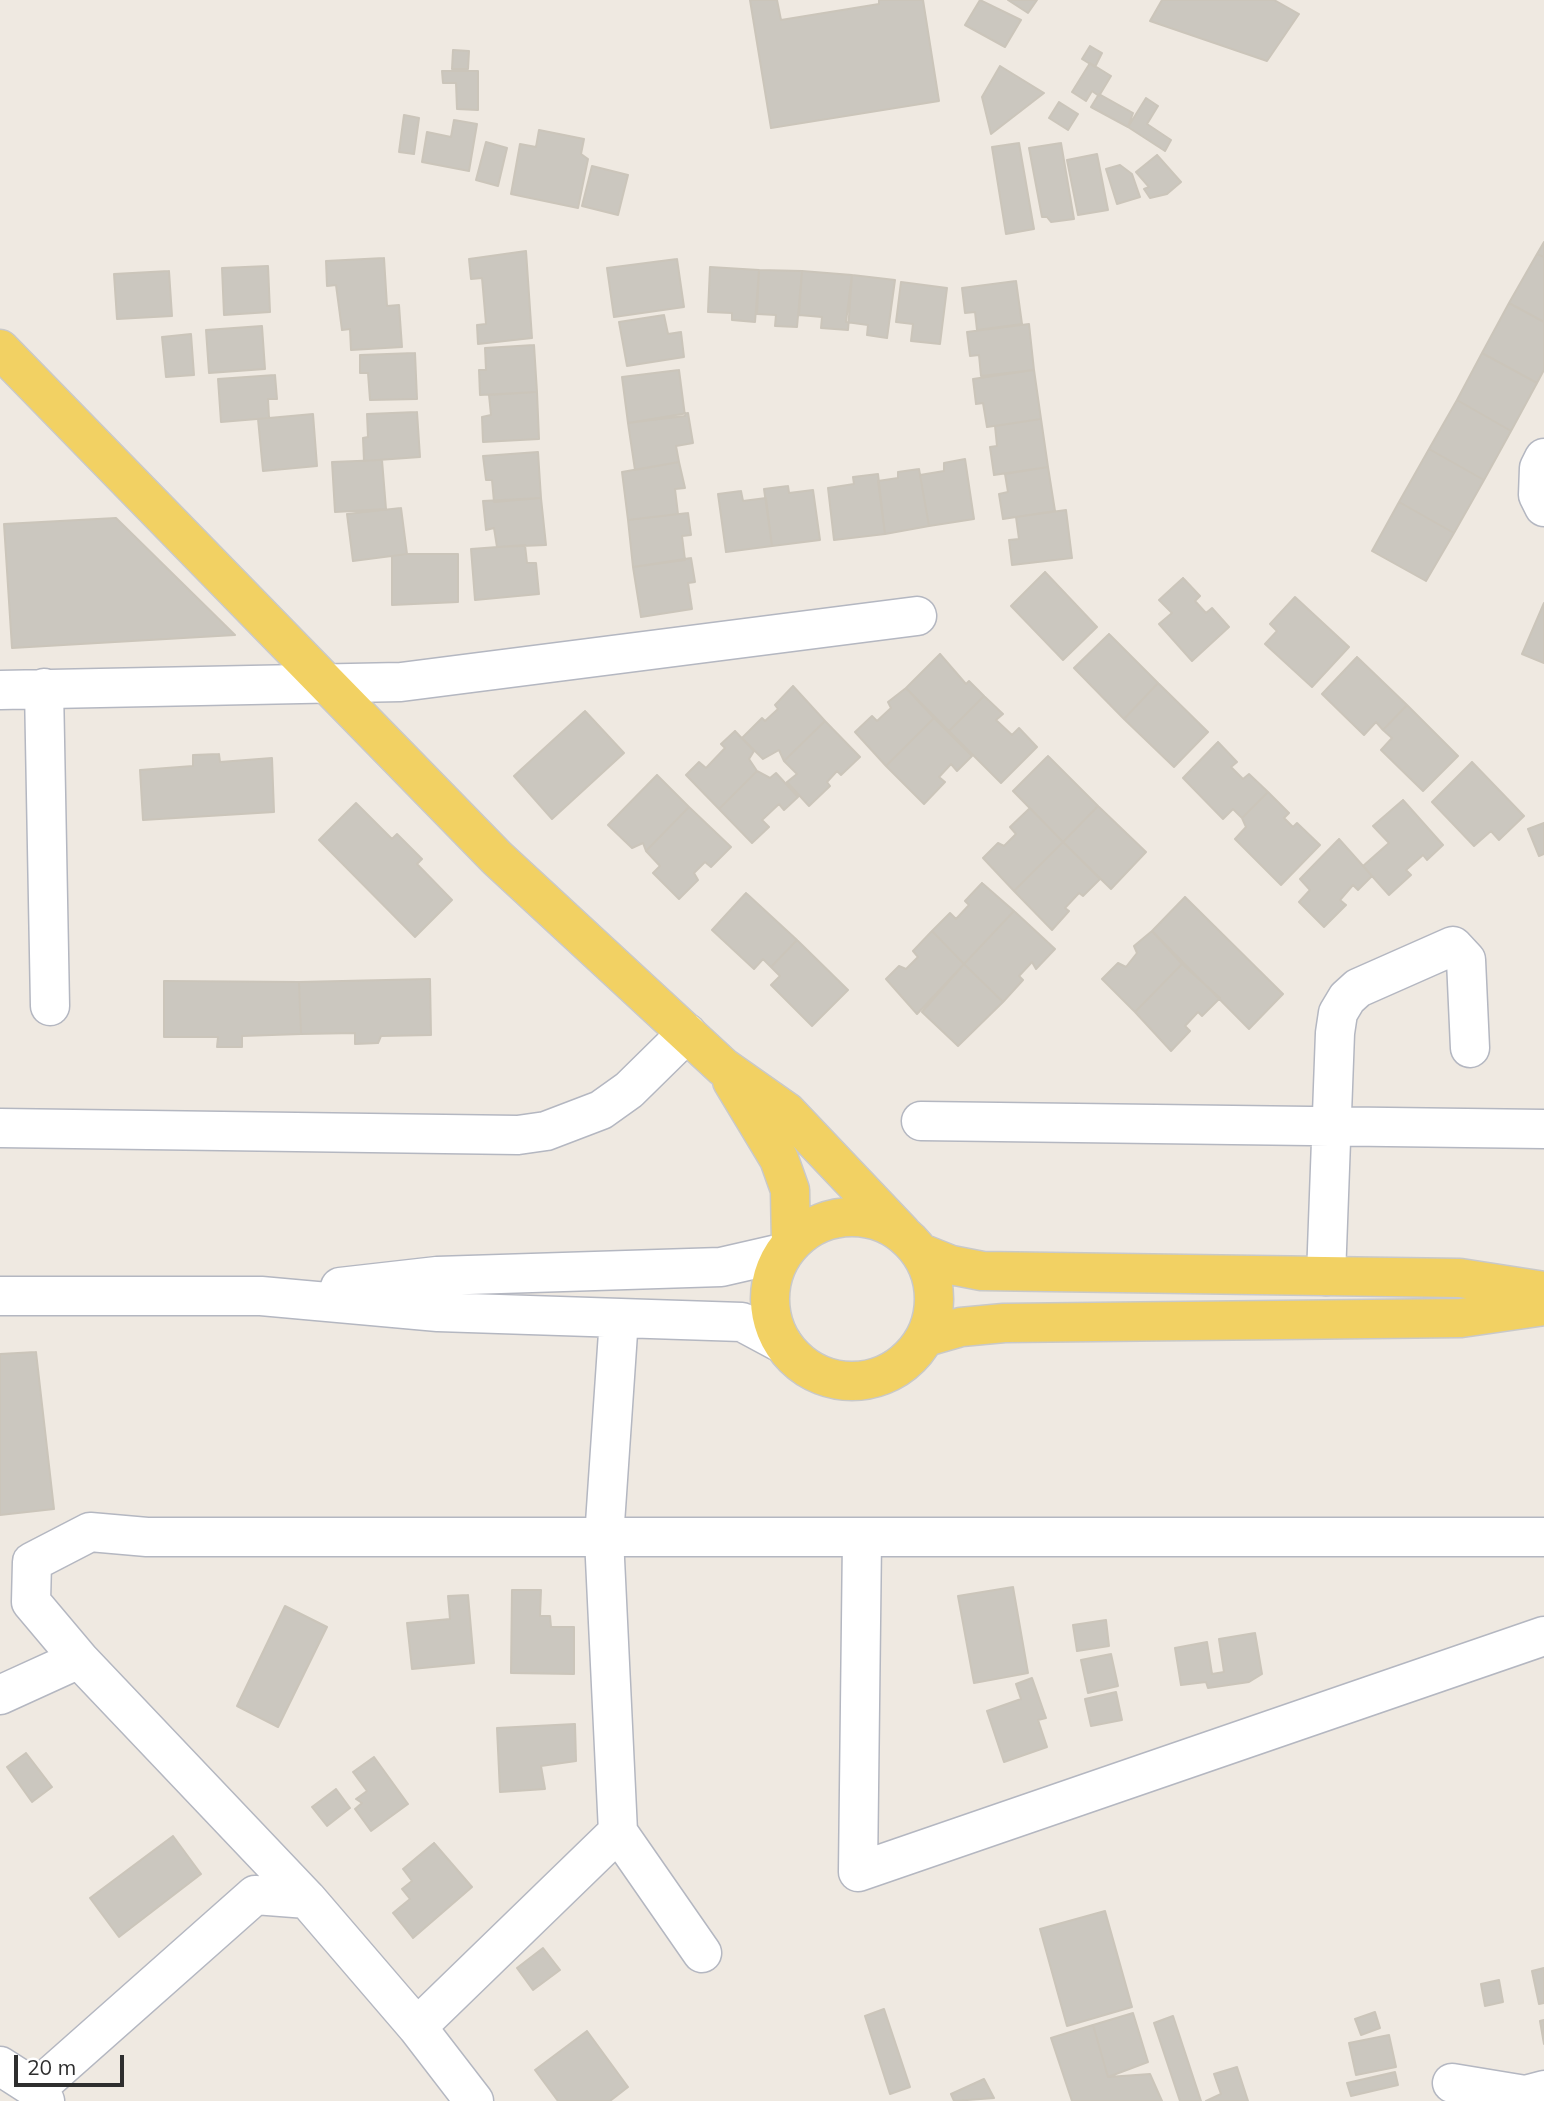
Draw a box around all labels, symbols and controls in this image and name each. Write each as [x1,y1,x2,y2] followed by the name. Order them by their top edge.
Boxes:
[18,2042,128,2086] scale bar
[27,2054,76,2080] text: 20 m

